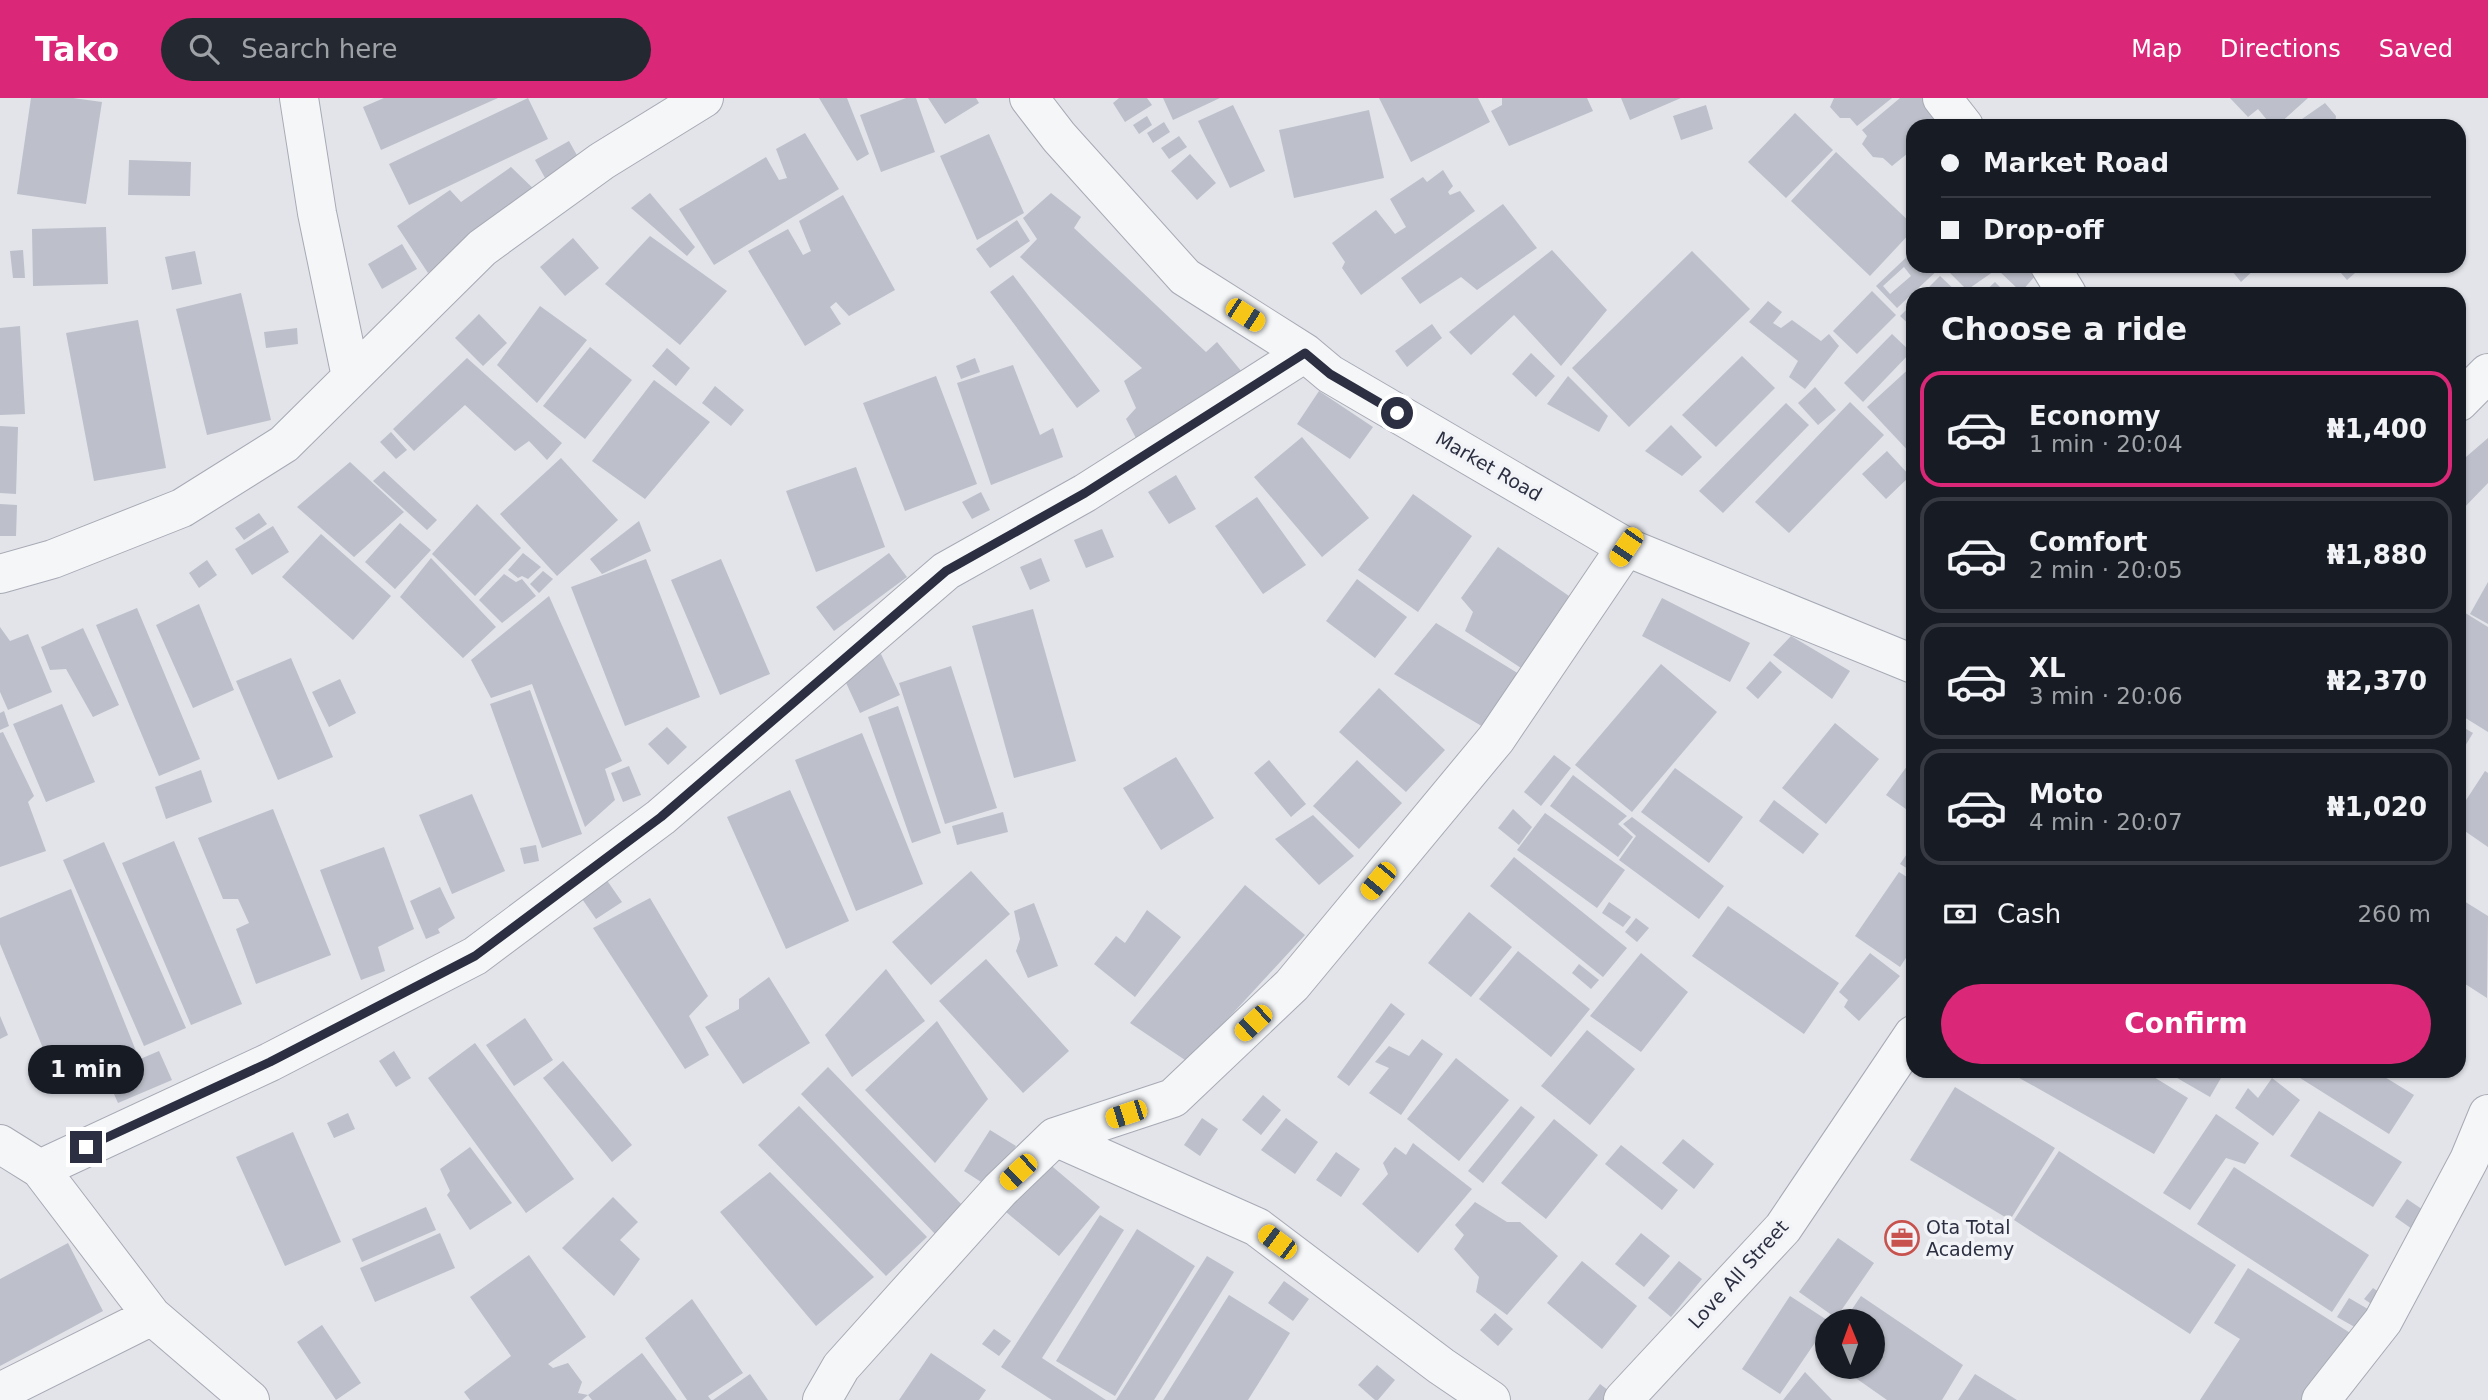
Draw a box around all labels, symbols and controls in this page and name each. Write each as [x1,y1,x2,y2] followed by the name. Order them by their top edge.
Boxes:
[161,18,651,81] search box
[35,30,119,69] text: Tako
[185,30,223,68] icon: search
[241,34,397,64] text: Search here
[2131,35,2182,63] text: Map
[2220,35,2341,63] text: Directions
[2379,35,2453,63] text: Saved
[1983,148,2169,178] text: Market Road
[1983,215,2104,245] text: Drop-off
[1222,295,1269,335] car
[1941,310,2187,348] text: Choose a ride
[1381,397,1413,429] route start
[1945,398,2008,461] icon: car
[2029,401,2160,431] text: Economy
[2327,414,2427,444] text: ₦1,400
[1432,427,1546,505] street label: Market Road
[2029,431,2183,457] text: 1 min · 20:04
[1606,524,1647,570] car
[1945,524,2008,587] icon: car
[2029,527,2147,557] text: Comfort
[2327,540,2427,570] text: ₦1,880
[2029,557,2183,583] text: 2 min · 20:05
[1945,650,2008,713] icon: car
[2029,653,2066,683] text: XL
[2327,666,2427,696] text: ₦2,370
[2029,683,2183,709] text: 3 min · 20:06
[1945,776,2008,839] icon: car
[2029,779,2103,809] text: Moto
[2327,792,2427,822] text: ₦1,020
[2029,809,2183,835] text: 4 min · 20:07
[1357,858,1400,904] car
[1941,895,1979,933] icon: cash
[1997,899,2061,929] text: Cash
[2357,901,2431,927] text: 260 m
[1941,984,2431,1064] button: Confirm
[1231,1001,1276,1045] car
[28,1046,144,1094] callout: 1 min
[50,1056,122,1082] text: 1 min
[1103,1098,1150,1130] car
[70,1131,102,1163] route end
[996,1150,1041,1194] car
[1684,1215,1792,1333] street label: Love All Street
[1926,1216,2014,1260] place label: Ota Total Academy
[1883,1219,1921,1257] office icon: Ota Total Academy
[1254,1221,1301,1263] car
[1815,1309,1885,1379] north arrow
[1815,1309,1885,1379] map controls

